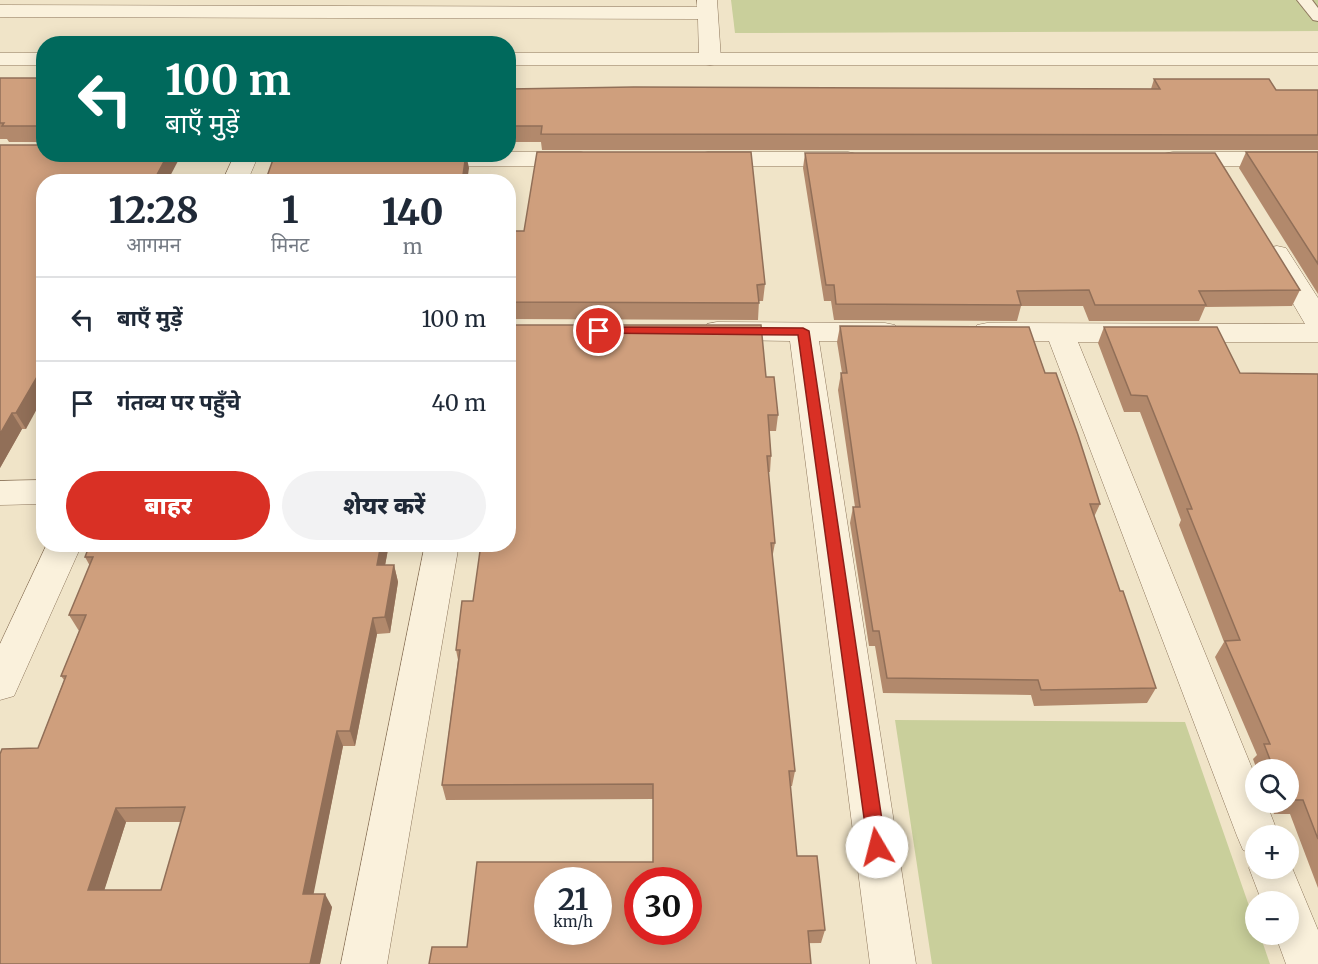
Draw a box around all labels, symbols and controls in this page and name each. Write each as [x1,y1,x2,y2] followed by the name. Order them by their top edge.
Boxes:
[165,54,291,106] text: 100 m
[66,60,144,138] icon: left
[165,106,239,140] text: बाएँ मुड़ें
[108,188,199,233] text: 12:28
[282,188,299,233] text: 1
[382,190,444,235] text: 140
[126,232,181,257] text: आगमन
[271,232,309,257] text: मिनट
[403,234,423,259] text: m
[66,303,99,336] icon: left
[117,304,183,332] text: बाएँ मुड़ें
[421,305,486,333] text: 100 m
[573,305,624,356] pin
[582,314,615,347] icon: arrive
[66,387,99,420] icon: arrive
[117,388,241,416] text: गंतव्य पर पहुँचे
[431,389,486,417] text: 40 m
[66,471,270,540] button: बाहर
[282,471,486,540] button: शेयर करें
[1245,759,1299,945] map controls
[1245,759,1299,813] button: search
[845,815,909,879] position arrow
[1245,825,1299,879] button: +
[624,867,702,945] speed limit sign: 30
[558,880,588,918] text: 21
[1245,891,1299,945] button: −
[553,912,593,931] text: km/h

